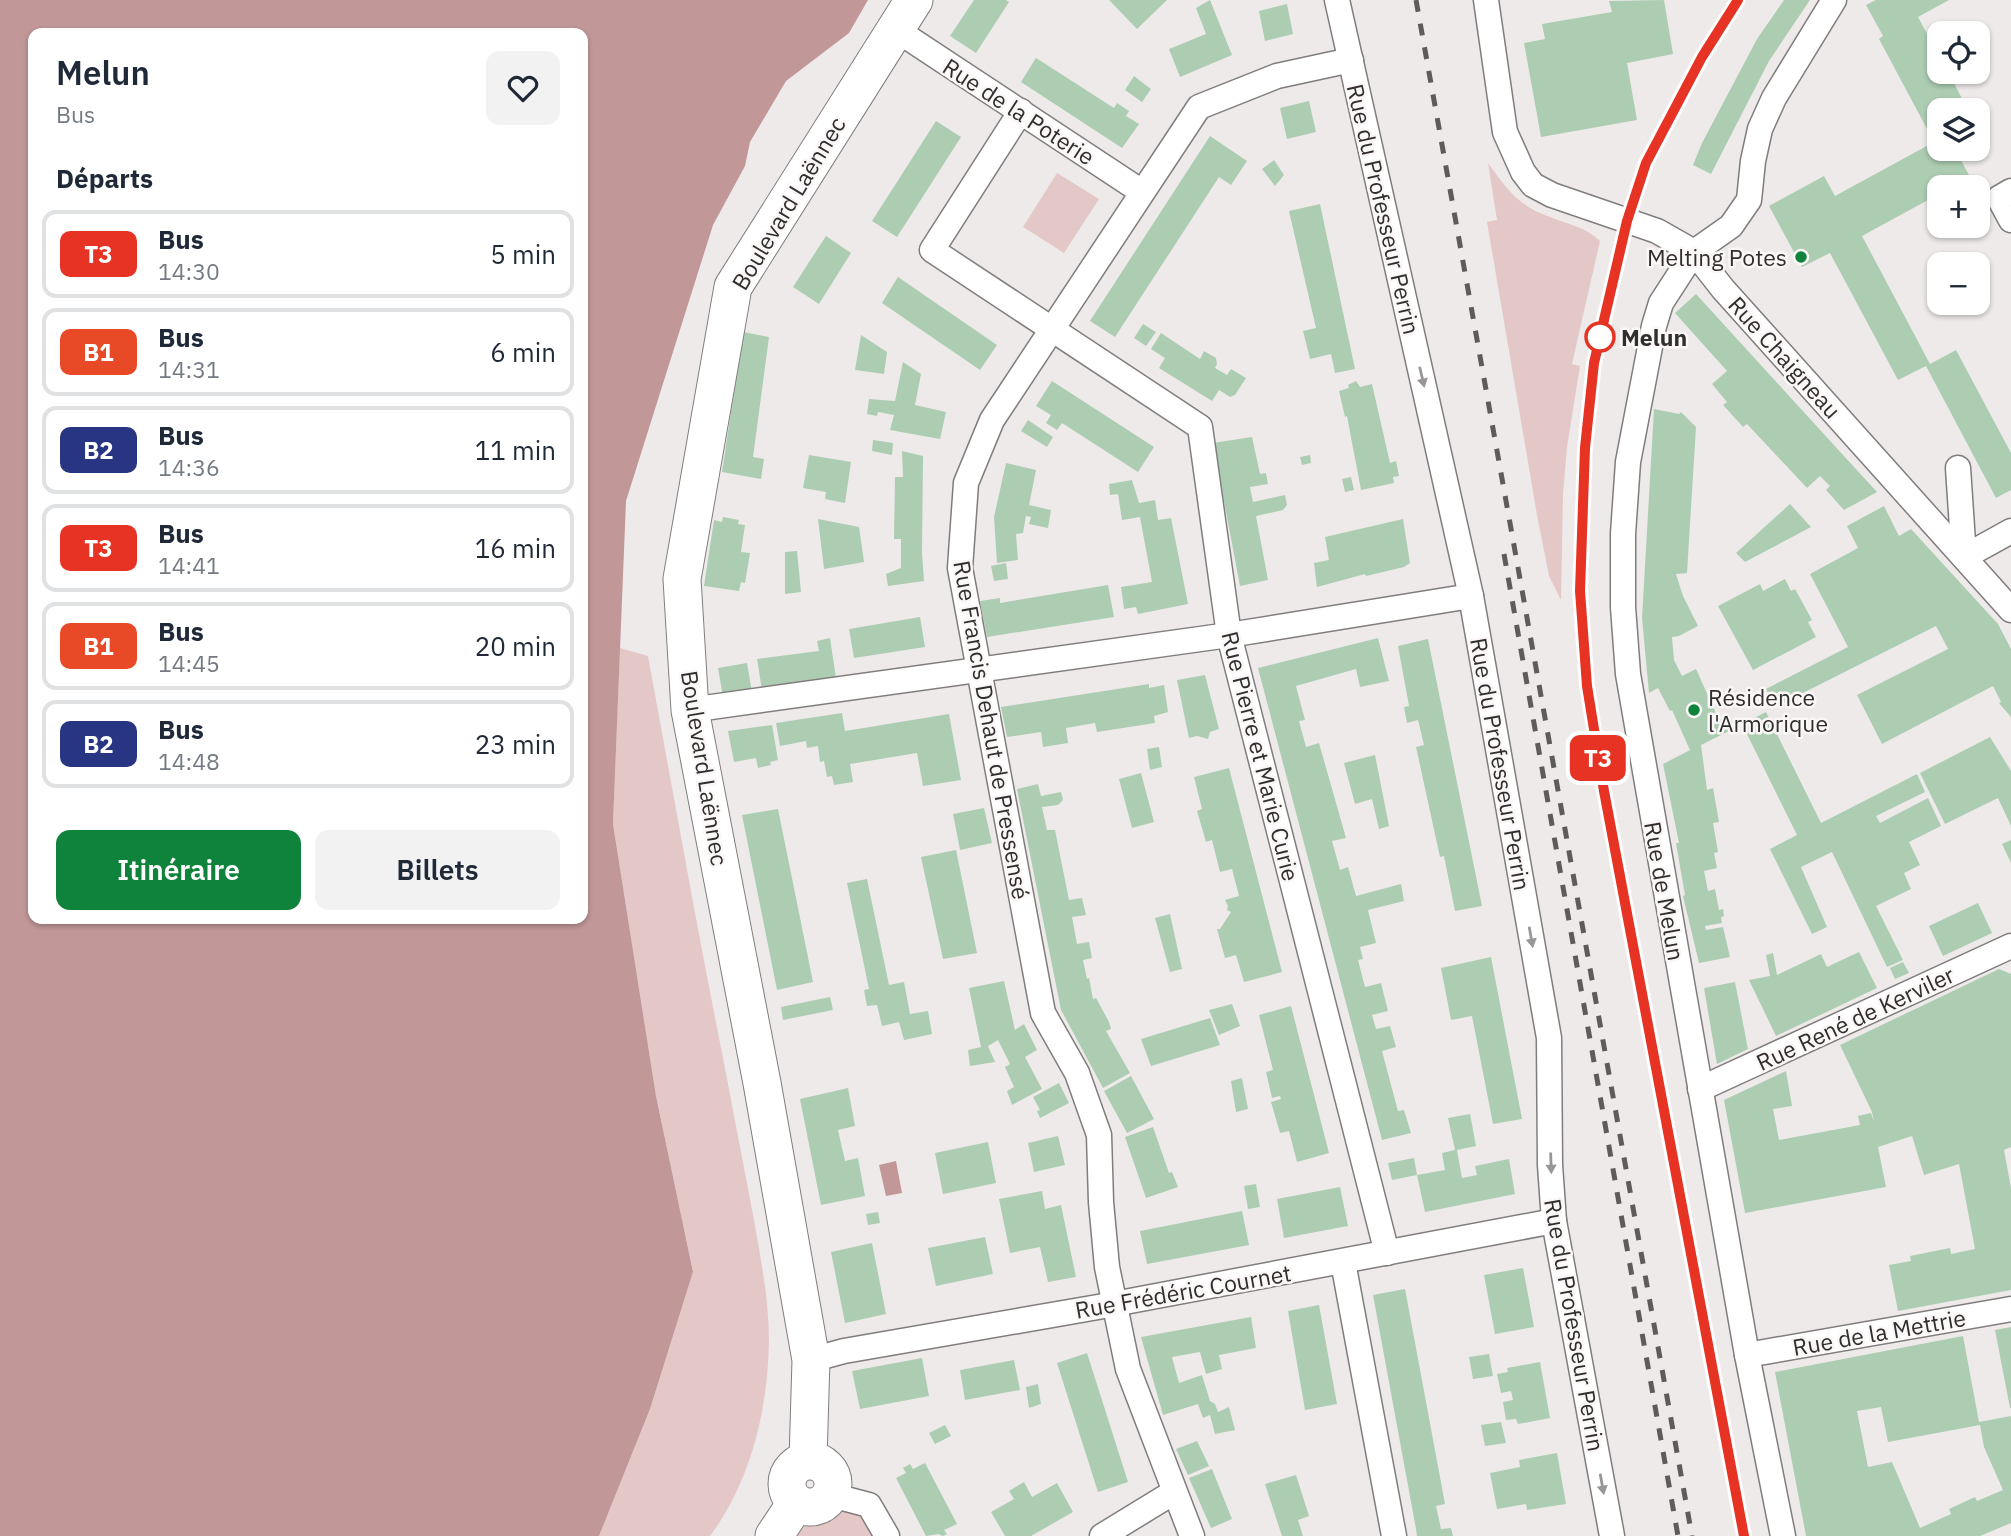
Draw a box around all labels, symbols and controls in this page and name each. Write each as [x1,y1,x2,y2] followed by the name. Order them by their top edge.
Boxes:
[1927,21,1990,315] map controls
[1927,21,1990,84] button: locate
[56,51,150,94] text: Melun
[486,51,560,125] button: heart
[937,51,1101,171] street label: Rue de la Poterie
[1341,81,1427,337] street label: Rue du Professeur Perrin
[1927,98,1990,161] button: layers
[56,99,95,129] text: Bus
[724,111,852,295] street label: Boulevard Laënnec
[56,161,153,195] text: Départs
[1927,175,1990,238] button: +
[158,222,204,256] text: Bus
[490,237,556,271] text: 5 min
[84,238,113,270] text: T3
[1647,242,1787,272] place label: Melting Potes
[1793,249,1809,265] marker: Melting Potes
[1927,252,1990,315] button: −
[158,256,220,286] text: 14:30
[1722,290,1848,424] street label: Rue Chaigneau
[158,320,204,354] text: Bus
[1585,322,1615,352] marker: Melun
[1621,322,1687,352] place label: Melun
[490,335,556,369] text: 6 min
[83,336,114,368] text: B1
[158,354,220,384] text: 14:31
[1416,366,1427,388] one-way arrow
[158,418,204,452] text: Bus
[475,433,556,467] text: 11 min
[83,434,114,466] text: B2
[158,452,220,482] text: 14:36
[158,516,204,550] text: Bus
[475,531,556,565] text: 16 min
[84,532,113,564] text: T3
[158,550,220,580] text: 14:41
[947,558,1037,902] street label: Rue Francis Dehaut de Pressensé
[158,614,204,648] text: Bus
[1215,628,1307,884] street label: Rue Pierre et Marie Curie
[475,629,556,663] text: 20 min
[83,630,114,662] text: B1
[1464,635,1538,893] street label: Rue du Professeur Perrin
[158,648,220,678] text: 14:45
[675,668,735,868] street label: Boulevard Laënnec
[1708,682,1828,738] place label: Résidence l'Armorique
[1686,702,1702,718] marker: Résidence l'Armorique
[158,712,204,746] text: Bus
[475,727,556,761] text: 23 min
[83,728,114,760] text: B2
[1566,735,1630,781] line badge: T3
[1584,742,1612,774] text: T3
[158,746,220,776] text: 14:48
[1638,819,1692,963] street label: Rue de Melun
[56,830,301,910] button: Itinéraire
[315,830,560,910] button: Billets
[1526,926,1537,948] one-way arrow
[1751,959,1959,1077] street label: Rue René de Kerviler
[1545,1152,1556,1174] one-way arrow
[1538,1196,1612,1454] street label: Rue du Professeur Perrin
[1073,1257,1293,1325] street label: Rue Frédéric Cournet
[1790,1302,1968,1362] street label: Rue de la Mettrie
[1597,1473,1608,1495] one-way arrow

